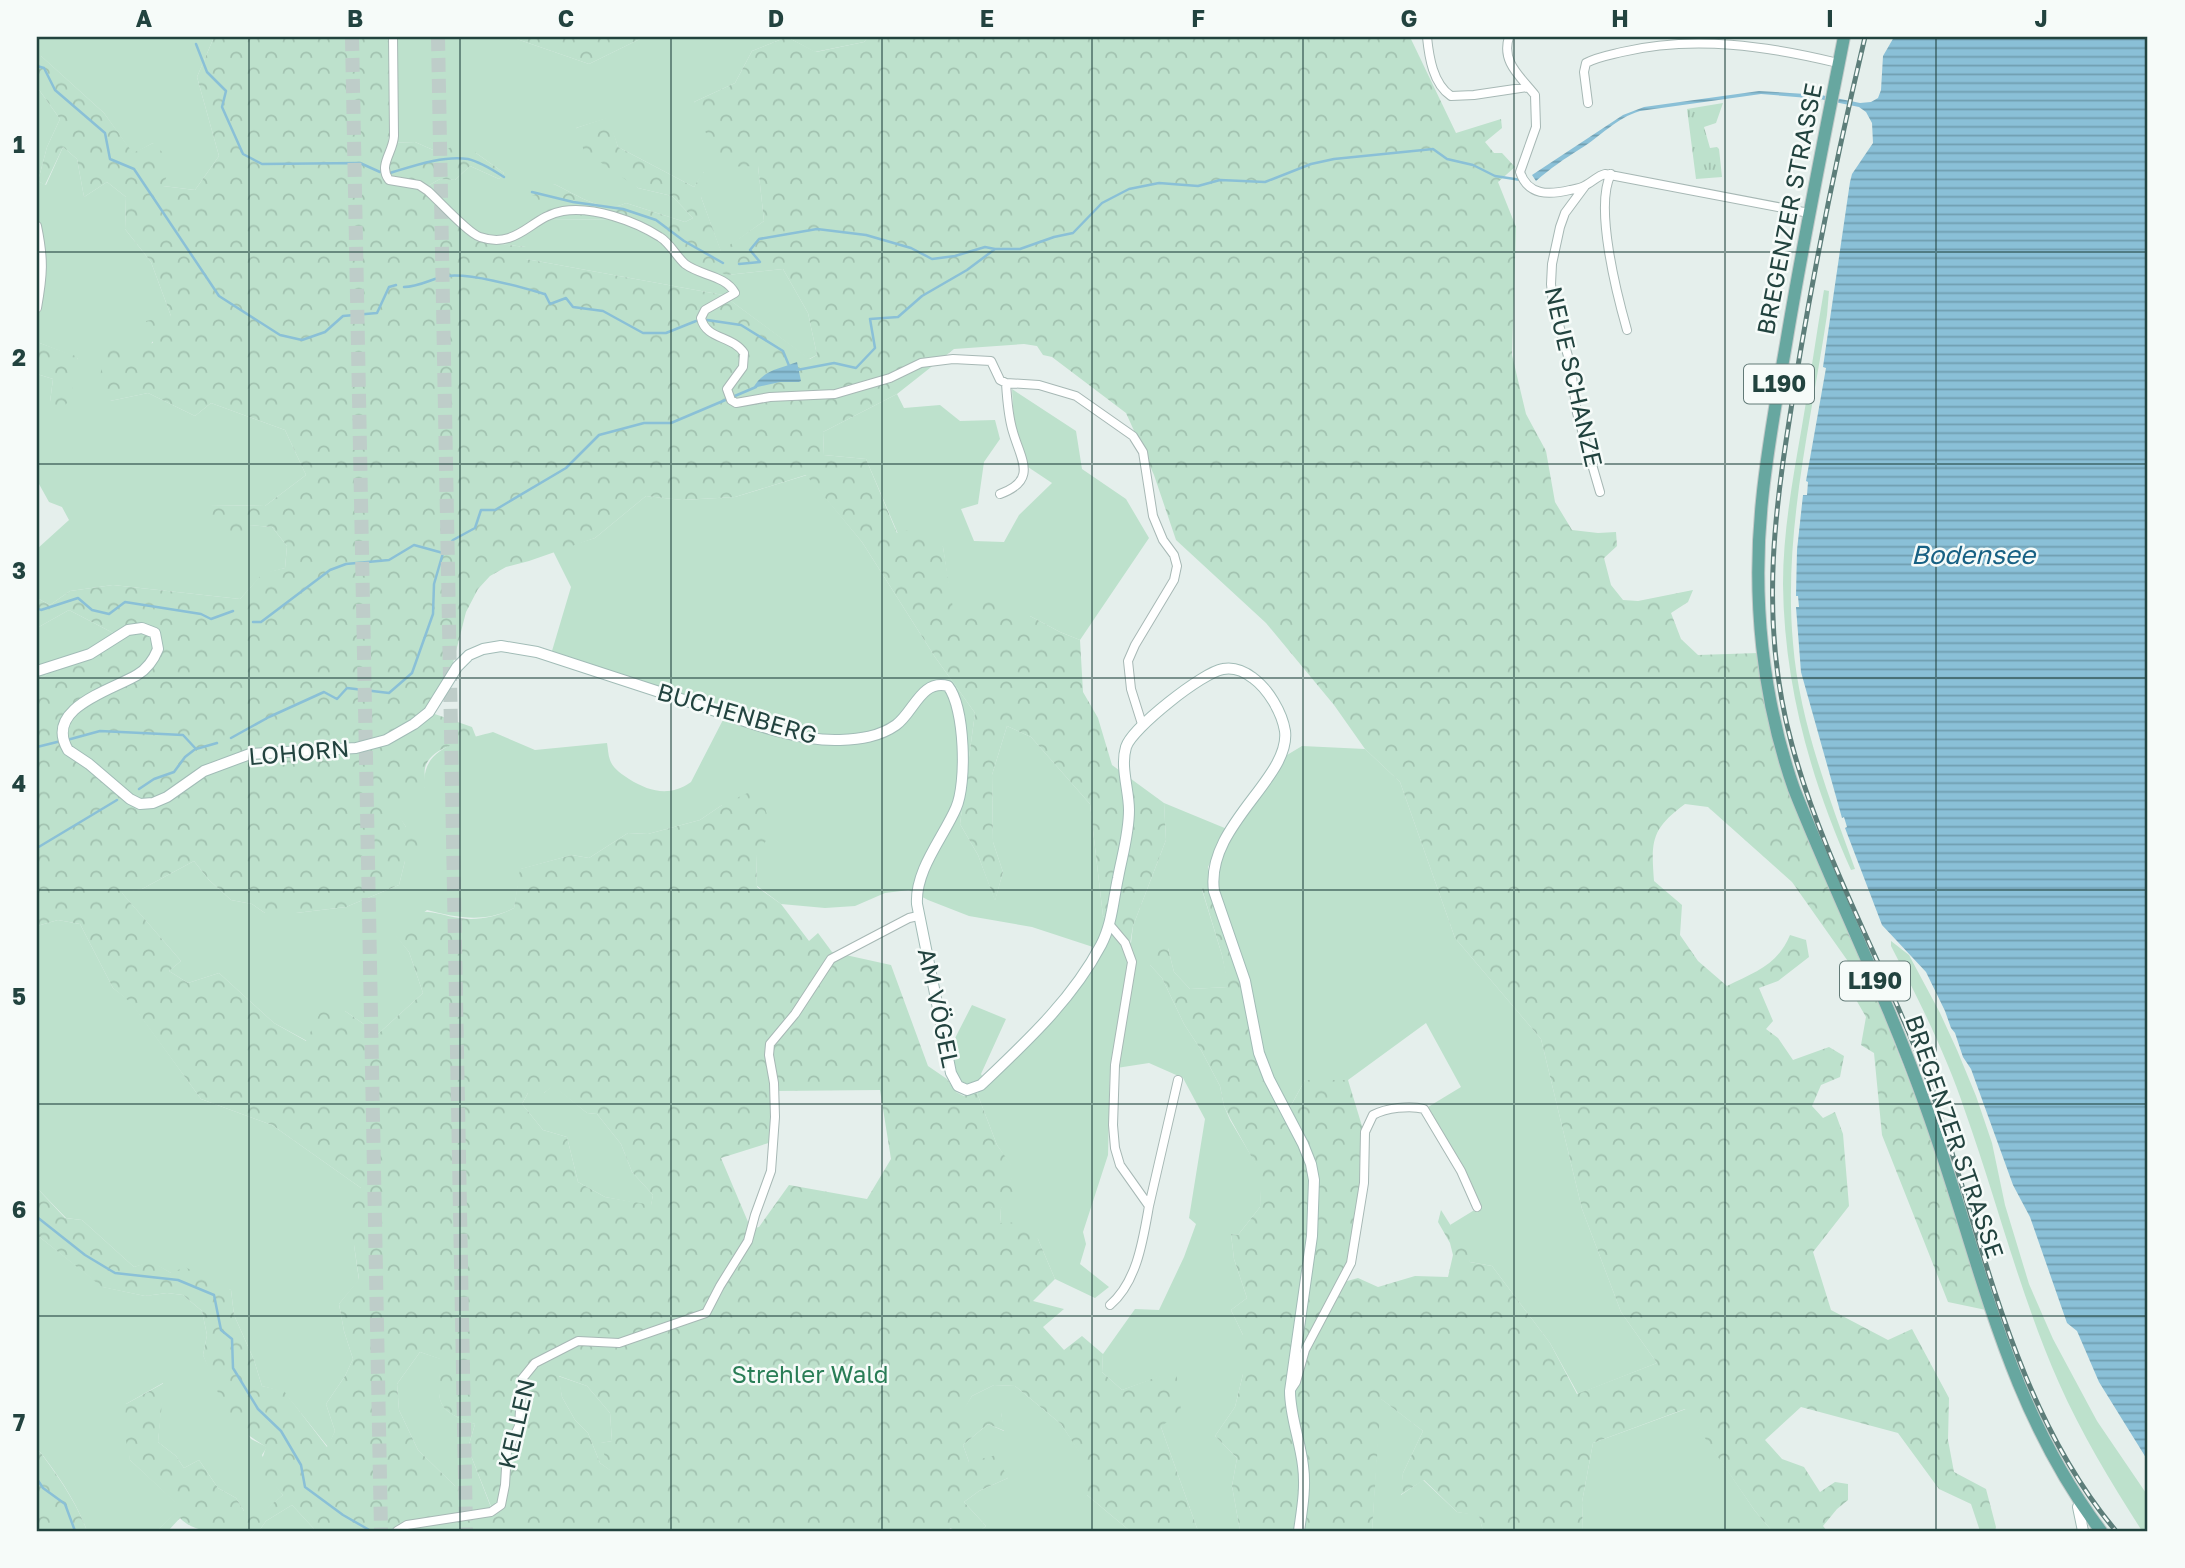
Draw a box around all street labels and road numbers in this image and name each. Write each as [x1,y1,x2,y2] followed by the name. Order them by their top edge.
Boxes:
[1750,80,1827,337] street label: BREGENZER STRASSE
[1540,284,1609,470] street label: NEUE SCHANZE
[1744,364,1814,404] road number: L190
[654,676,821,749] street label: BUCHENBERG
[247,733,350,770] street label: LOHORN
[913,945,966,1070] street label: AM VÖGEL
[1840,962,1910,1000] road number: L190
[1900,1011,2011,1262] street label: BREGENZER STRASSE
[491,1376,540,1471] street label: KELLEN

